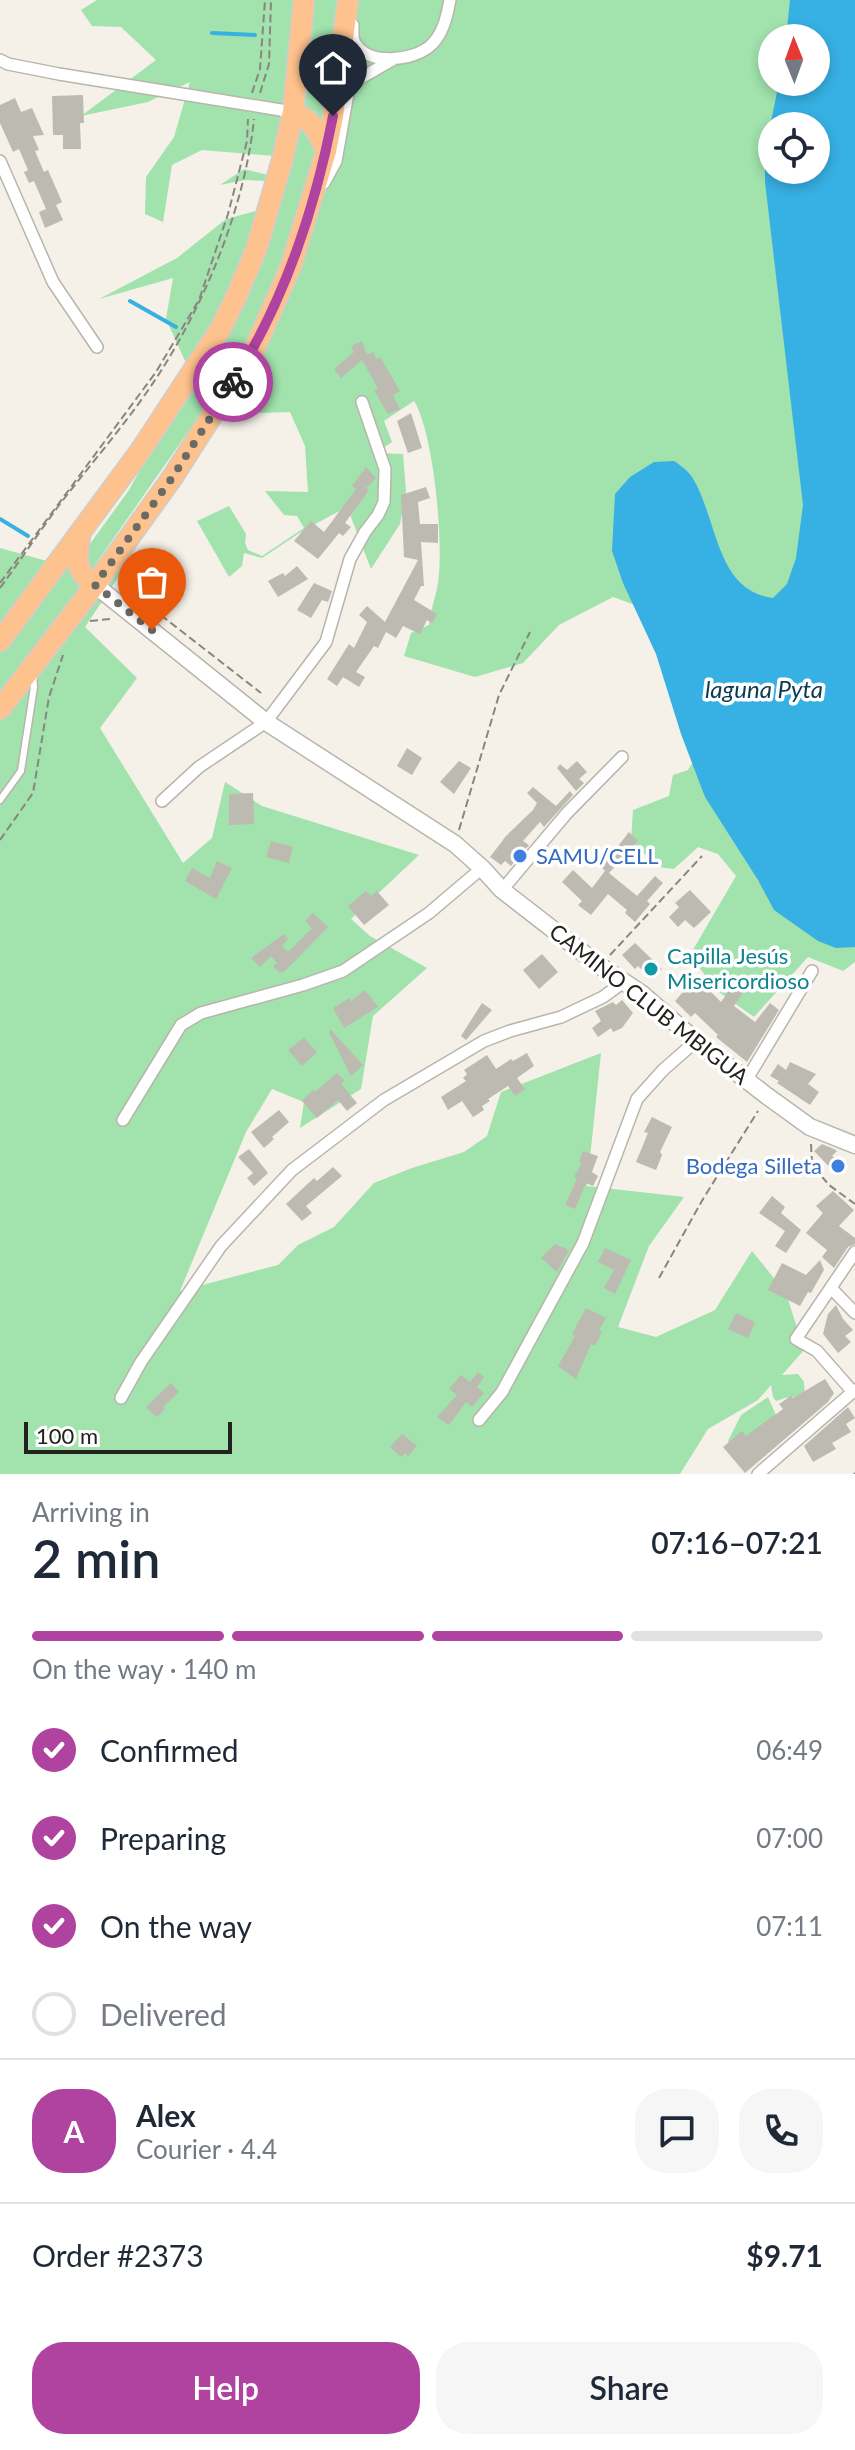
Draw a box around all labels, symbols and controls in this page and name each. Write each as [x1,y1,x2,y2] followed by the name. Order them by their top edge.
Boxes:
[758,24,830,96] north arrow
[758,24,830,184] map controls
[299,34,367,116] pin
[311,46,355,90] icon: home
[758,112,830,184] button: locate
[193,342,273,422] courier
[211,360,255,404] icon: bike
[118,548,186,630] pin
[130,560,174,604] icon: bag
[705,674,823,703] water label: laguna Pyta
[536,842,659,869] place label: SAMU/CELL
[511,847,529,865] marker: SAMU/CELL
[544,917,754,1090] street label: CAMINO CLUB MBIGUA
[667,942,809,994] place label: Capilla Jesús Misericordioso
[642,960,660,978] marker: Capilla Jesús Misericordioso
[686,1152,822,1179] place label: Bodega Silleta
[829,1157,847,1175] marker: Bodega Silleta
[24,1418,232,1454] scale bar
[36,1422,98,1449] text: 100 m
[32,1496,150,1528] text: Arriving in
[651,1524,823,1560] text: 07:16–07:21
[32,1527,160,1589] text: 2 min
[32,1653,256,1685] text: On the way · 140 m
[32,1728,76,1772] icon: check
[100,1732,239,1768] text: Confirmed
[756,1734,823,1766] text: 06:49
[32,1816,76,1860] icon: check
[100,1820,226,1856] text: Preparing
[756,1822,823,1854] text: 07:00
[32,1904,76,1948] icon: check
[100,1908,252,1944] text: On the way
[756,1910,823,1942] text: 07:11
[100,1996,227,2032] text: Delivered
[635,2089,719,2173] button: chat
[739,2089,823,2173] button: phone
[136,2097,196,2133] text: Alex
[64,2113,84,2149] text: A
[136,2133,277,2165] text: Courier · 4.4
[32,2237,204,2273] text: Order #2373
[746,2237,823,2273] text: $9.71
[32,2342,420,2434] button: Help
[436,2342,823,2434] button: Share

